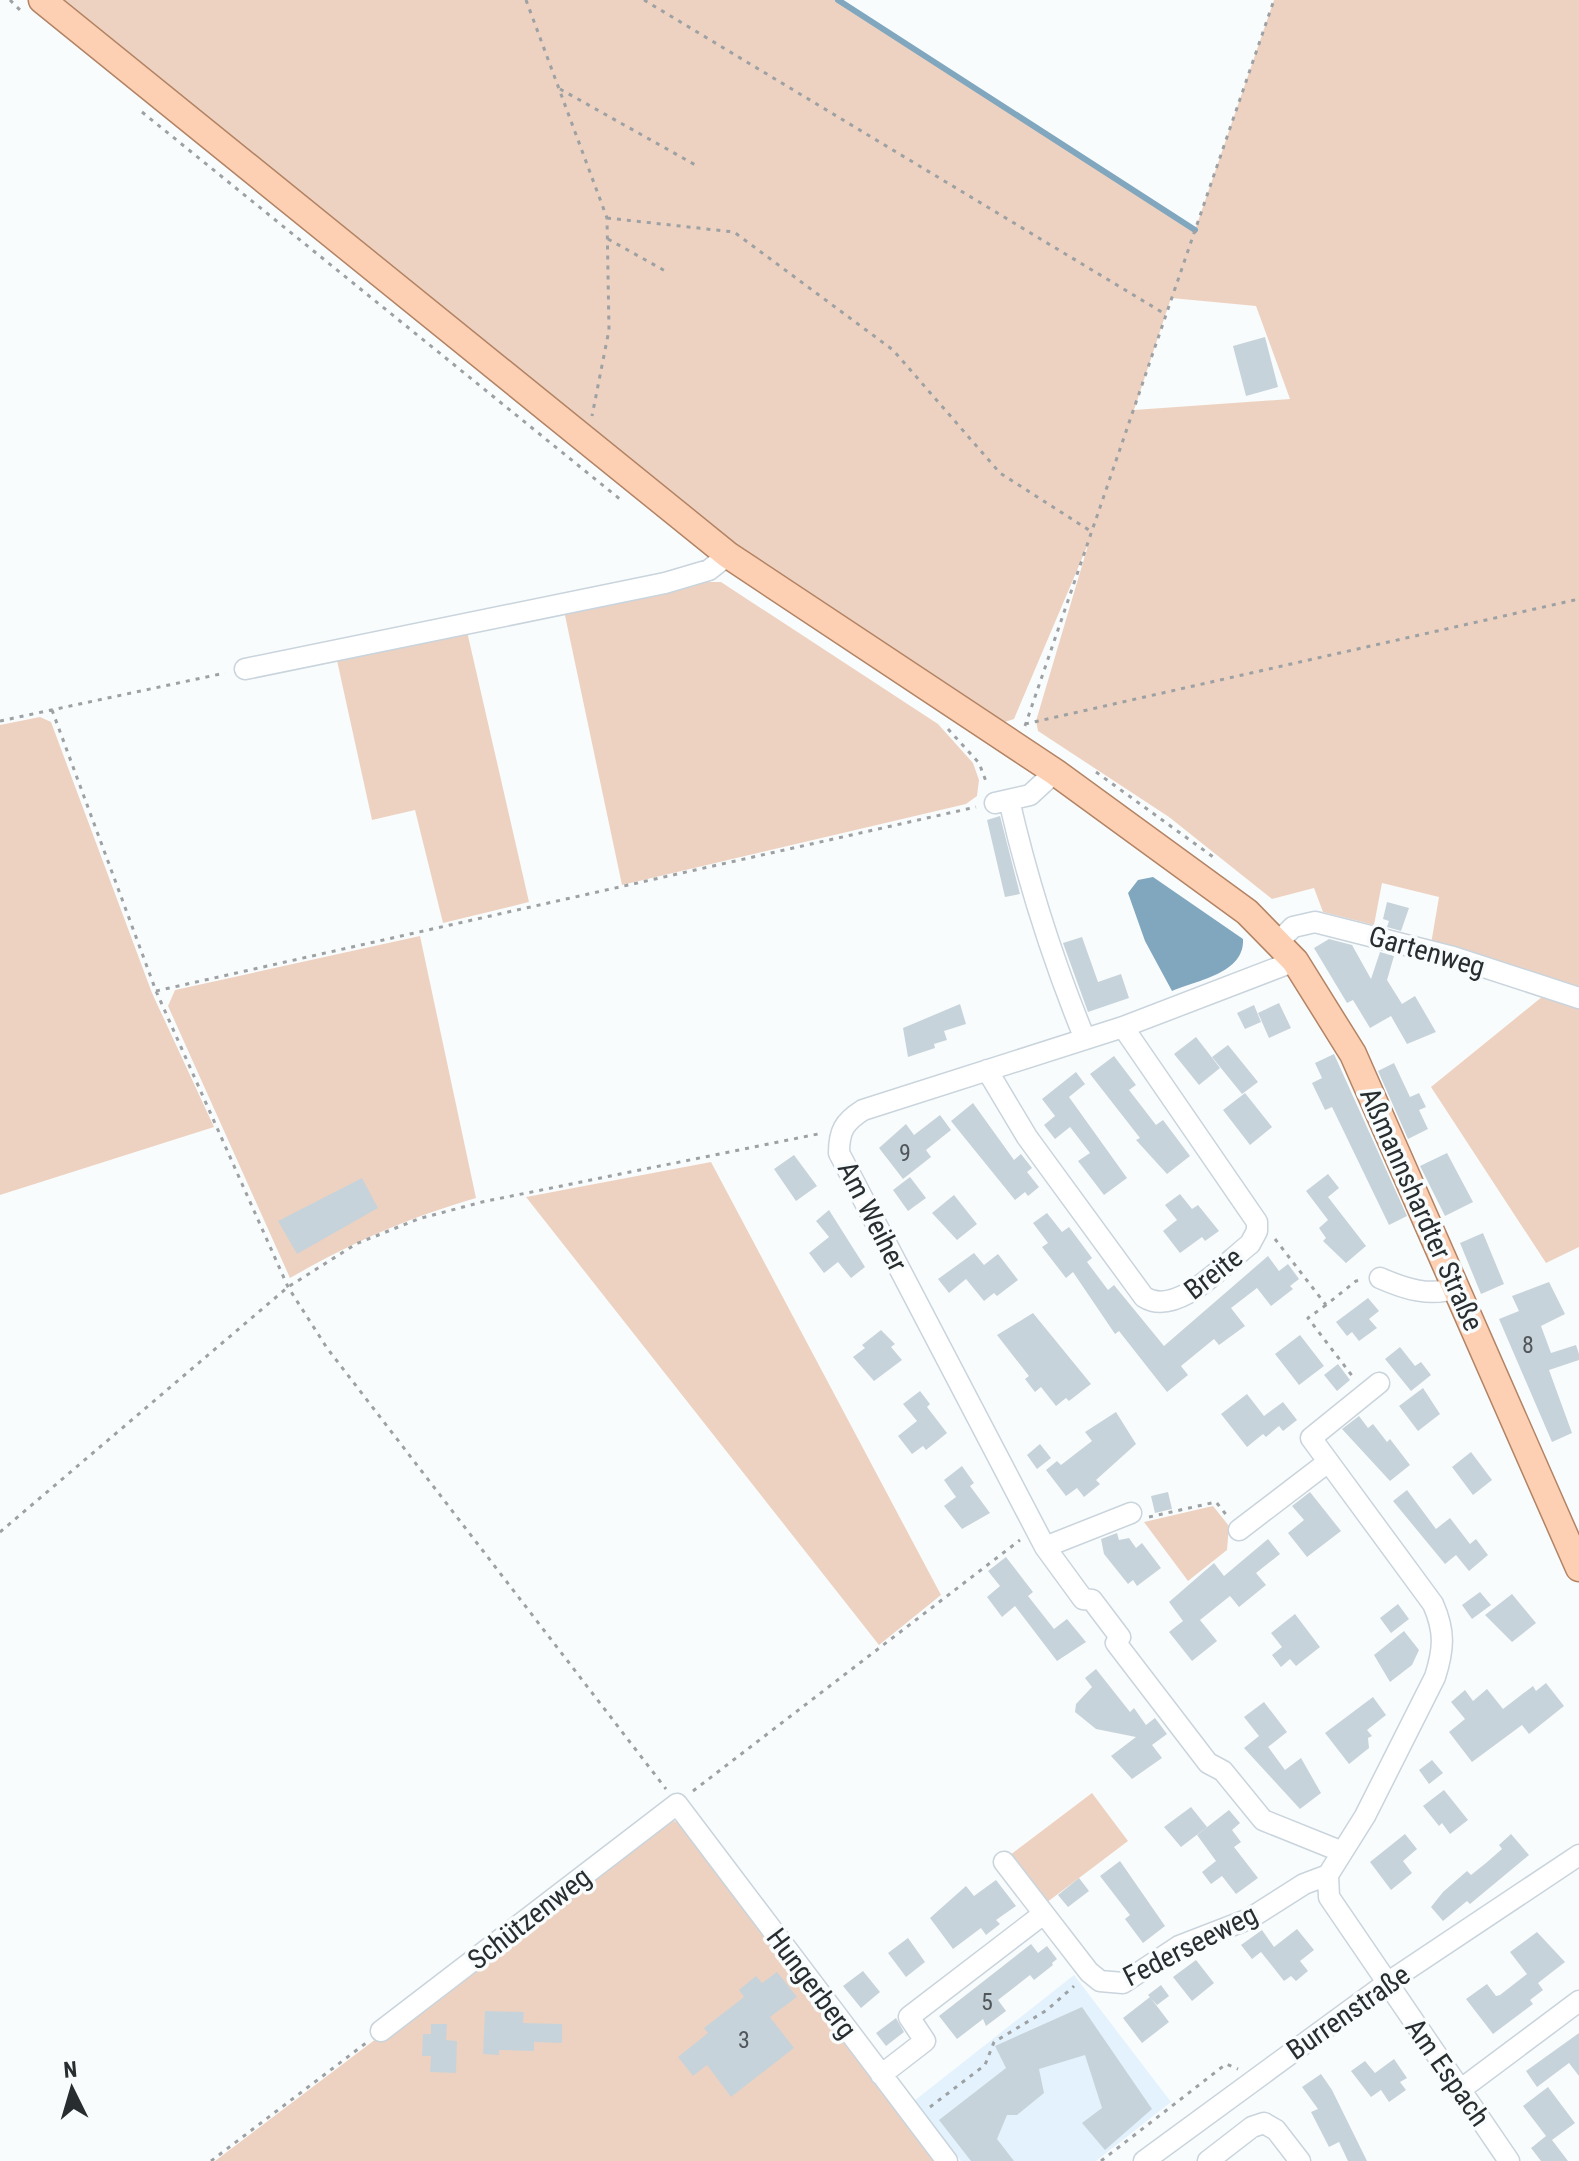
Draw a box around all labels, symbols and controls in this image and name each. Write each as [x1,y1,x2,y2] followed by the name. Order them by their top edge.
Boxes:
[1365,919,1489,984] street label: Gartenweg
[1353,1083,1490,1336] street label: Aßmannshardter Straße
[899,1139,911,1167] house number: 9
[831,1156,914,1277] street label: Am Weiher
[1178,1241,1249,1306] street label: Breite
[1522,1331,1534,1359] house number: 8
[461,1860,597,1977] street label: Schützenweg
[1118,1898,1263,1993] street label: Federseeweg
[760,1922,864,2045] street label: Hungerberg
[1280,1958,1416,2067] street label: Burrenstraße
[981,1988,993,2016] house number: 5
[1399,2012,1497,2133] street label: Am Espach
[738,2026,750,2054] house number: 3
[32,2049,112,2129] north arrow
[62,2057,78,2083] text: N

